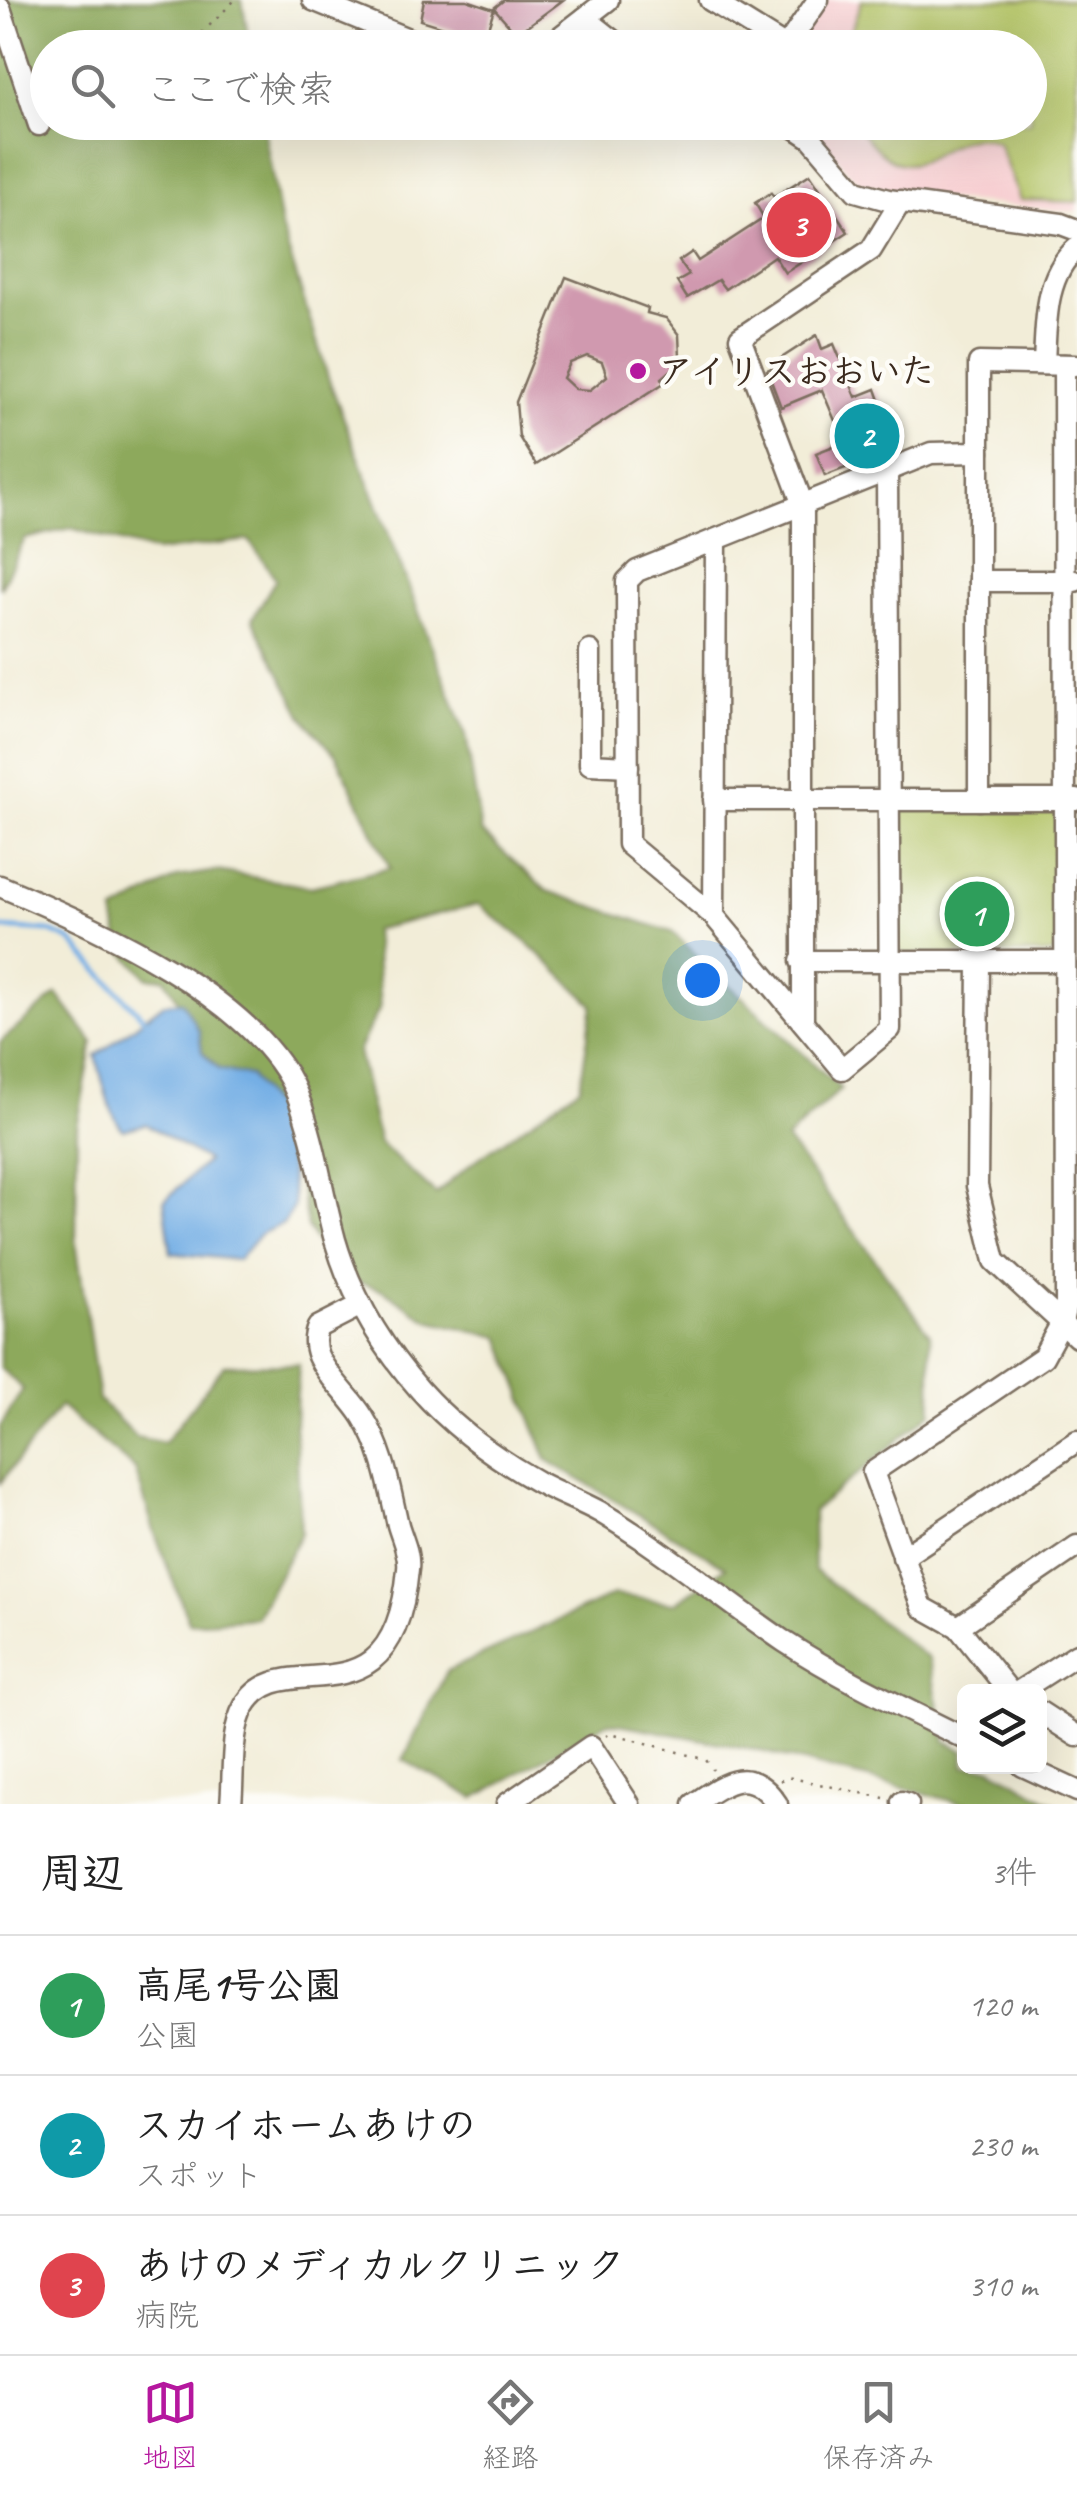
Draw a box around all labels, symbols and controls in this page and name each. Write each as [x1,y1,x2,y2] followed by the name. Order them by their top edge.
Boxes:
[30,30,1047,140] search box
[65,58,120,113] icon: search
[145,66,335,113] text: ここで検索
[766,188,832,262] pin: 3
[658,349,935,394] place label: アイリスおおいた
[627,360,649,382] marker: アイリスおおいた
[834,398,900,474] pin: 2
[944,876,1010,952] pin: 1
[677,955,728,1006] your location
[957,1684,1047,1774] map controls
[957,1684,1047,1774] button: layers
[40,1847,124,1900] text: 周辺
[991,1852,1037,1893] text: 3件
[135,1962,342,2009] text: 高尾1号公園
[65,1985,80,2026] text: 1
[968,1985,1037,2026] text: 120 m
[135,2015,199,2056] text: 公園
[135,2102,477,2149] text: スカイホームあけの
[65,2125,80,2166] text: 2
[968,2125,1037,2166] text: 230 m
[135,2155,263,2196] text: スポット
[135,2242,625,2289] text: あけのメディカルクリニック
[65,2265,80,2306] text: 3
[968,2265,1037,2306] text: 310 m
[135,2295,199,2336] text: 病院
[142,2375,198,2475] tab: 地図
[482,2375,539,2475] tab: 経路
[823,2375,935,2475] tab: 保存済み

